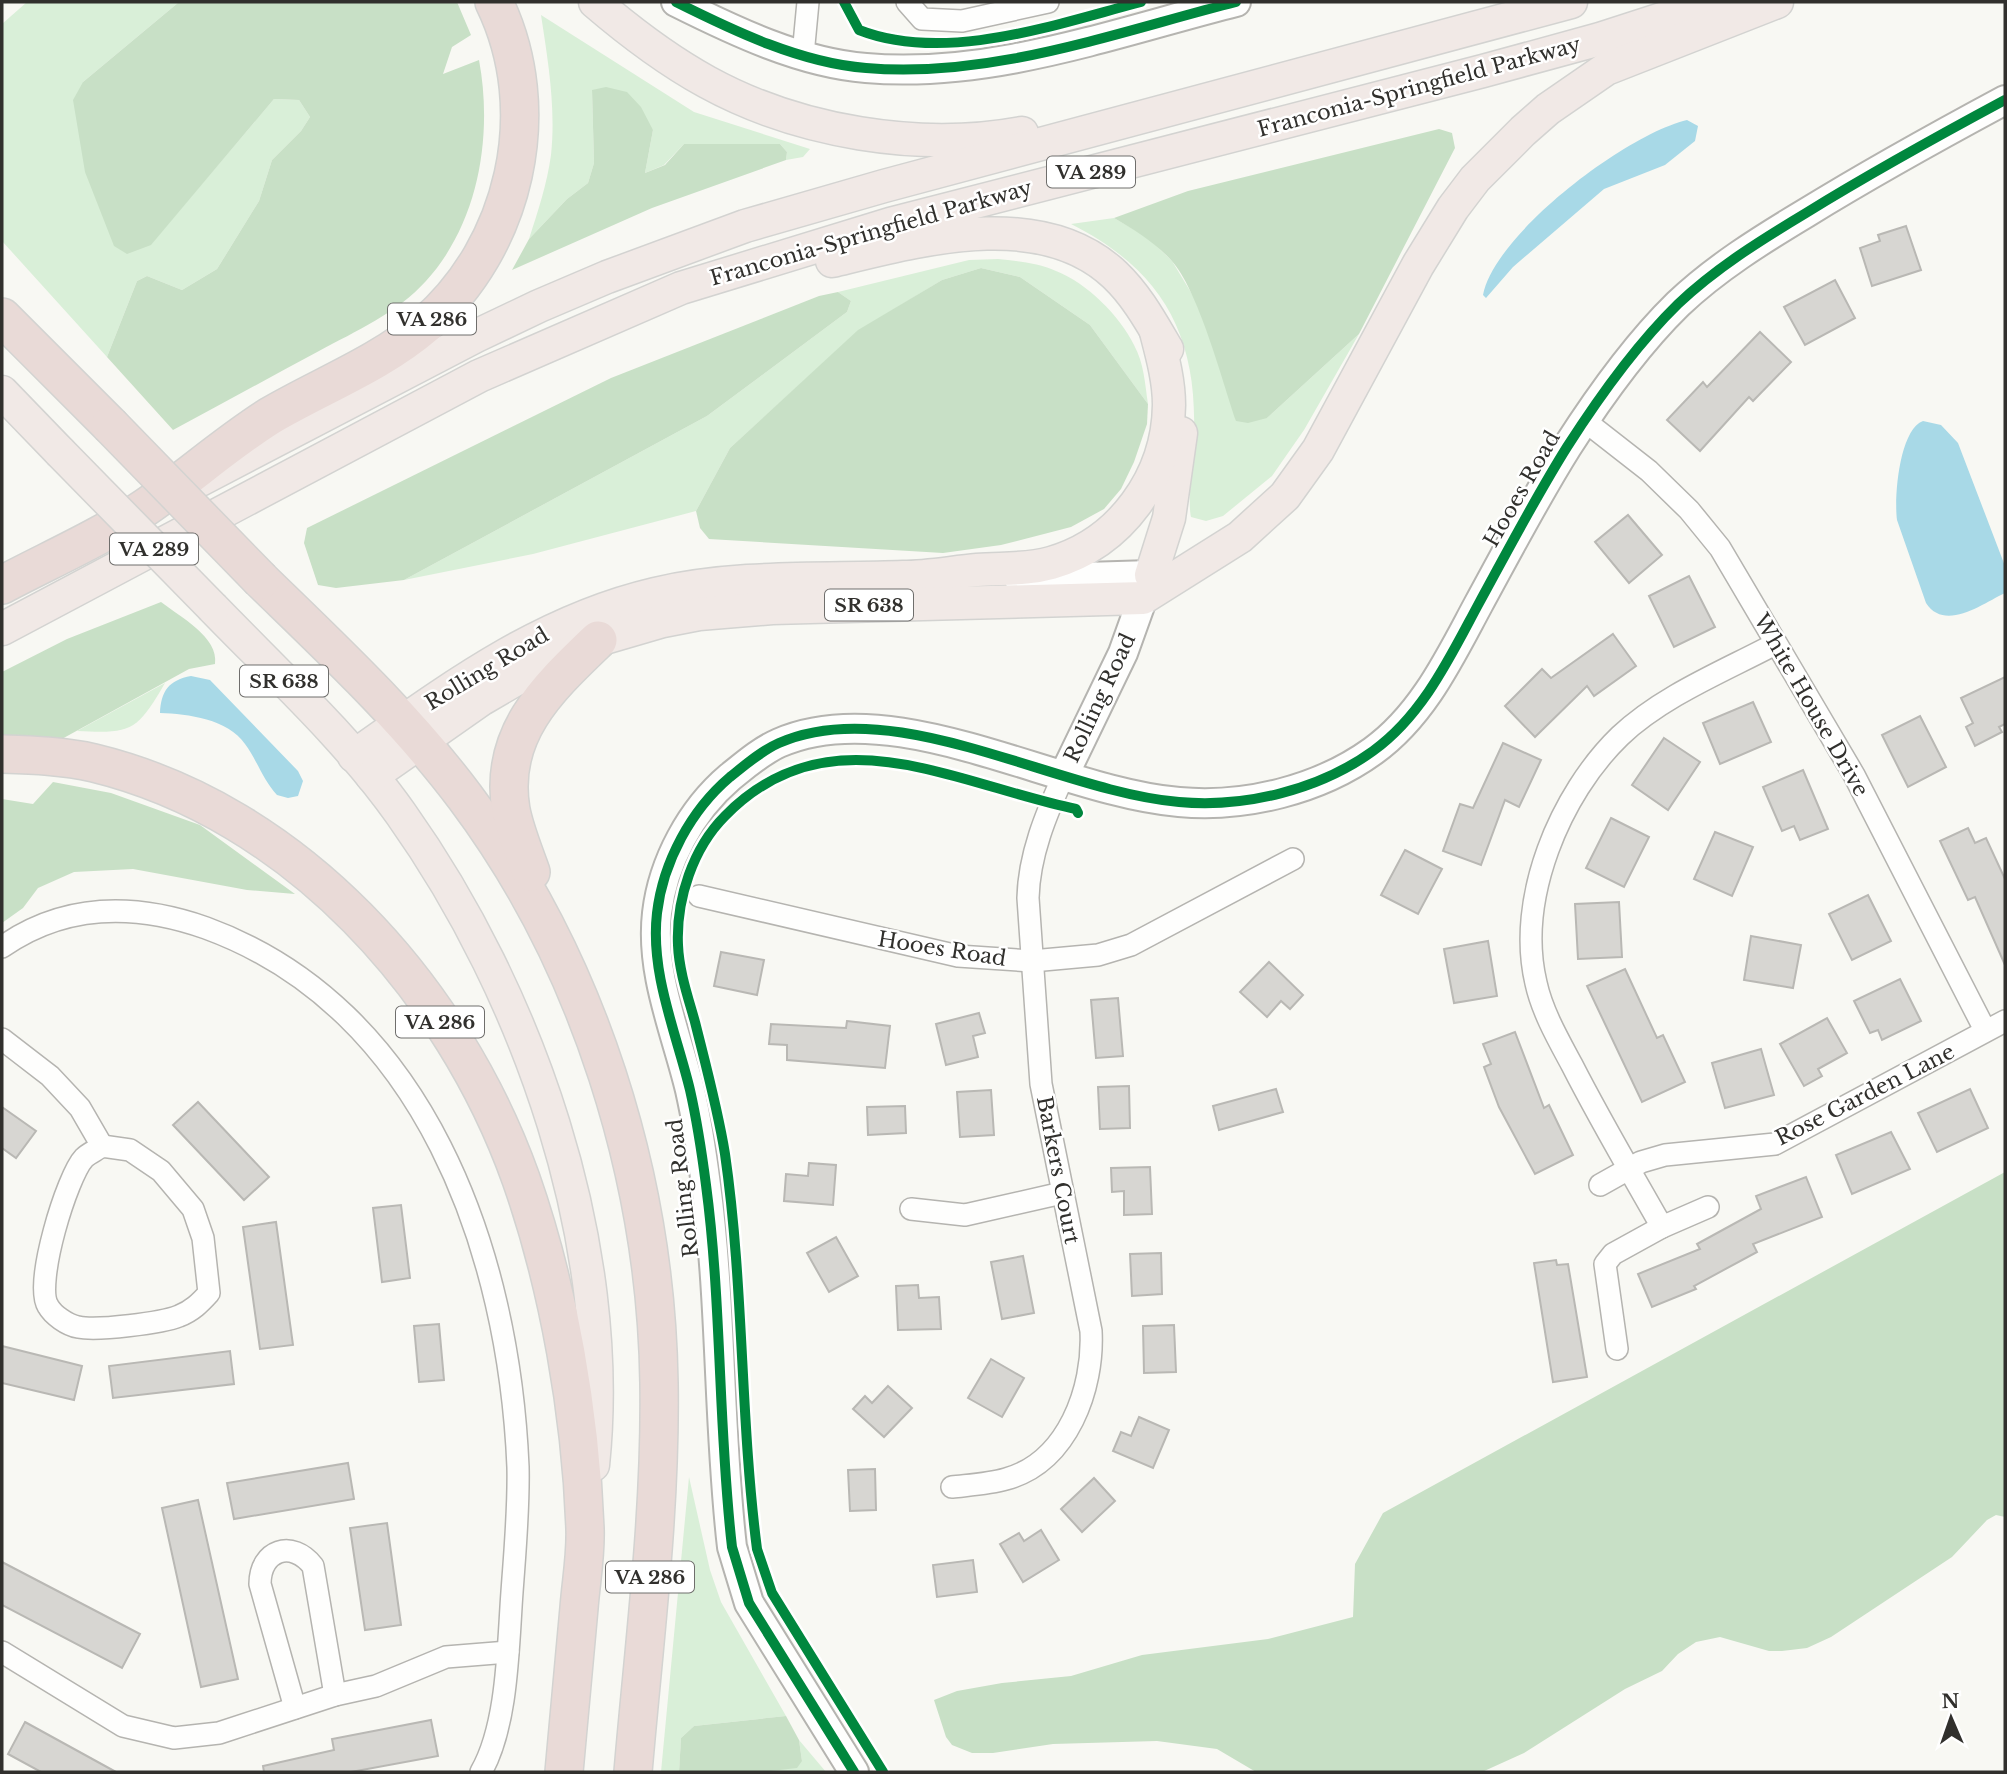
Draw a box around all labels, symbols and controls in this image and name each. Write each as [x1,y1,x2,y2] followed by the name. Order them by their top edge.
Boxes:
[1254,31,1584,143] street label: Franconia-Springfield Parkway
[1047,156,1135,188] road number: VA 289
[707,174,1036,291] street label: Franconia-Springfield Parkway
[388,304,476,334] road number: VA 286
[1478,426,1566,552] street label: Hooes Road
[110,534,198,564] road number: VA 289
[825,590,913,620] road number: SR 638
[1747,608,1874,801] street label: White House Drive
[420,622,554,716] street label: Rolling Road
[1059,629,1141,767] street label: Rolling Road
[240,666,328,696] road number: SR 638
[876,926,1008,972] street label: Hooes Road
[396,1006,484,1038] road number: VA 286
[1771,1039,1959,1151] street label: Rose Garden Lane
[1031,1094,1085,1246] street label: Barkers Court
[662,1117,704,1259] street label: Rolling Road
[606,1562,694,1592] road number: VA 286
[1916,1683,1986,1753] north arrow
[1941,1690,1960,1713] text: N

